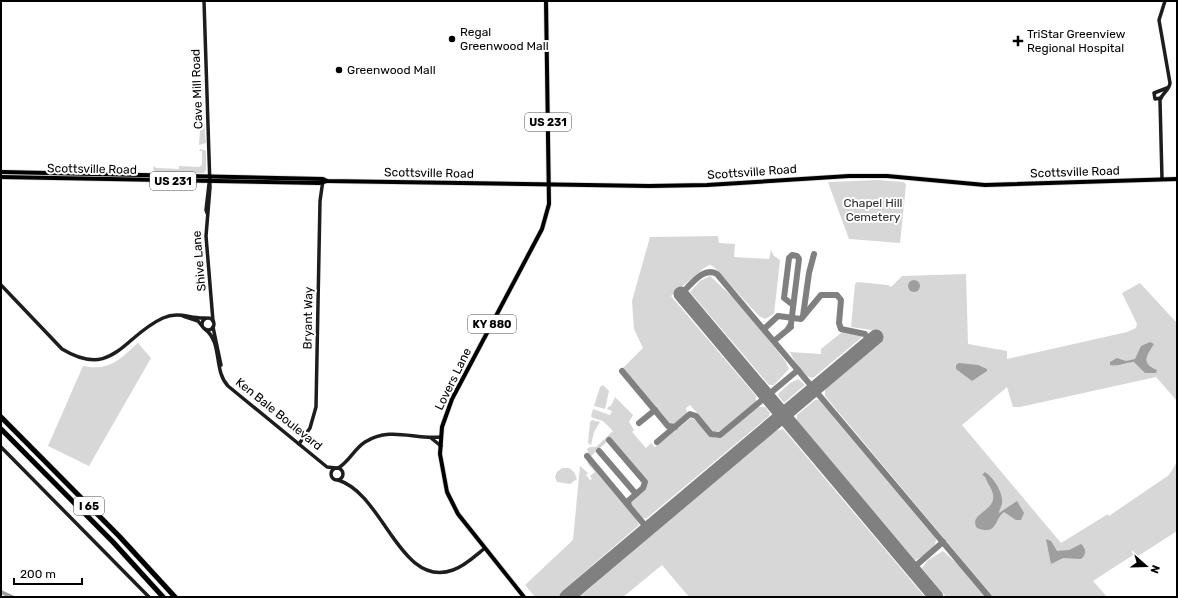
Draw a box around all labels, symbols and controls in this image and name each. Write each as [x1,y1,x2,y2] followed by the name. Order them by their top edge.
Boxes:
[460,25,549,53] place label: Regal Greenwood Mall
[1027,27,1126,55] place label: TriStar Greenview Regional Hospital
[447,34,457,44] marker: Regal Greenwood Mall
[1012,35,1024,47] marker: TriStar Greenview Regional Hospital
[189,49,205,129] street label: Cave Mill Road
[347,63,436,77] place label: Greenwood Mall
[334,65,344,75] marker: Greenwood Mall
[525,113,571,131] road number: US 231
[47,161,137,177] street label: Scottsville Road
[707,162,797,182] street label: Scottsville Road
[1030,163,1120,181] street label: Scottsville Road
[384,165,474,181] street label: Scottsville Road
[150,172,196,190] road number: US 231
[844,196,903,224] park label: Chapel Hill Cemetery
[189,230,209,292] street label: Shive Lane
[300,286,316,349] street label: Bryant Way
[468,315,516,333] road number: KY 880
[432,345,474,412] street label: Lovers Lane
[233,375,325,453] street label: Ken Bale Boulevard
[74,497,104,515] road number: I 65
[1126,546,1166,586] north arrow
[14,560,82,586] scale bar
[1147,563,1162,575] text: N
[20,567,56,581] text: 200 m

